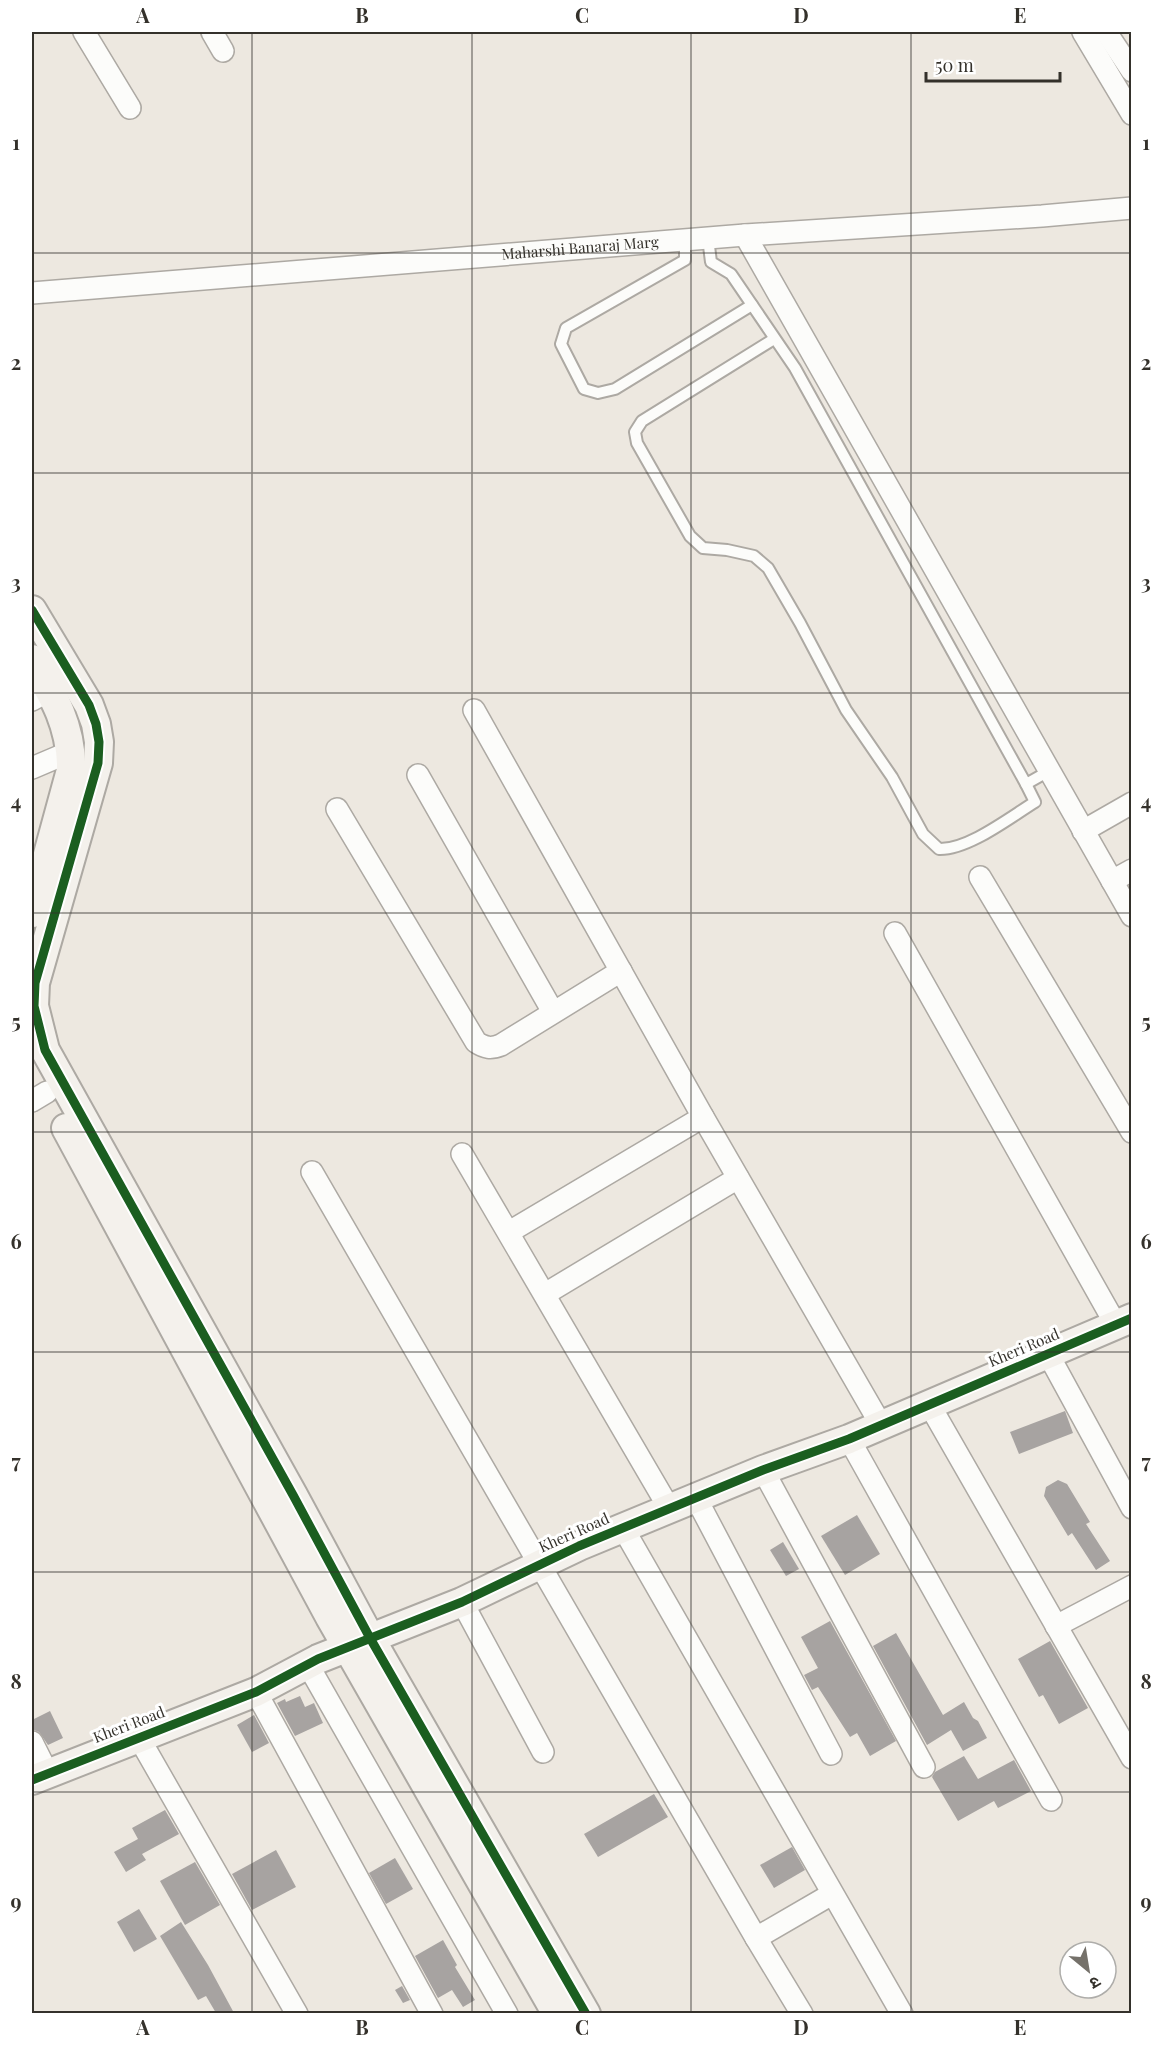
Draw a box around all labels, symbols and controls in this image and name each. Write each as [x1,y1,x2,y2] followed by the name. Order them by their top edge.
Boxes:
[135,1,150,28] text: A
[355,1,369,28] text: B
[575,1,589,28] text: C
[793,1,809,28] text: D
[1014,1,1026,28] text: E
[926,45,1060,83] scale bar
[935,53,974,77] text: 50 m
[12,128,20,155] text: 1
[1142,128,1150,155] text: 1
[501,231,659,264] street label: Maharshi Banaraj Marg
[11,348,21,375] text: 2
[1141,348,1151,375] text: 2
[11,568,21,595] text: 3
[1141,568,1151,595] text: 3
[11,787,21,814] text: 4
[1141,787,1151,814] text: 4
[11,1007,21,1034] text: 5
[1141,1007,1151,1034] text: 5
[10,1227,22,1254] text: 6
[1140,1227,1152,1254] text: 6
[985,1323,1062,1371] street label: Kheri Road
[11,1447,21,1474] text: 7
[1141,1447,1151,1474] text: 7
[535,1508,612,1557] street label: Kheri Road
[10,1667,22,1694] text: 8
[1140,1667,1152,1694] text: 8
[90,1701,168,1747] street label: Kheri Road
[10,1887,22,1914] text: 9
[1140,1887,1152,1914] text: 9
[1058,1940,1118,2000] north arrow
[1086,1972,1105,1995] text: उ
[135,2013,150,2040] text: A
[355,2013,369,2040] text: B
[575,2013,589,2040] text: C
[793,2013,809,2040] text: D
[1014,2013,1026,2040] text: E

